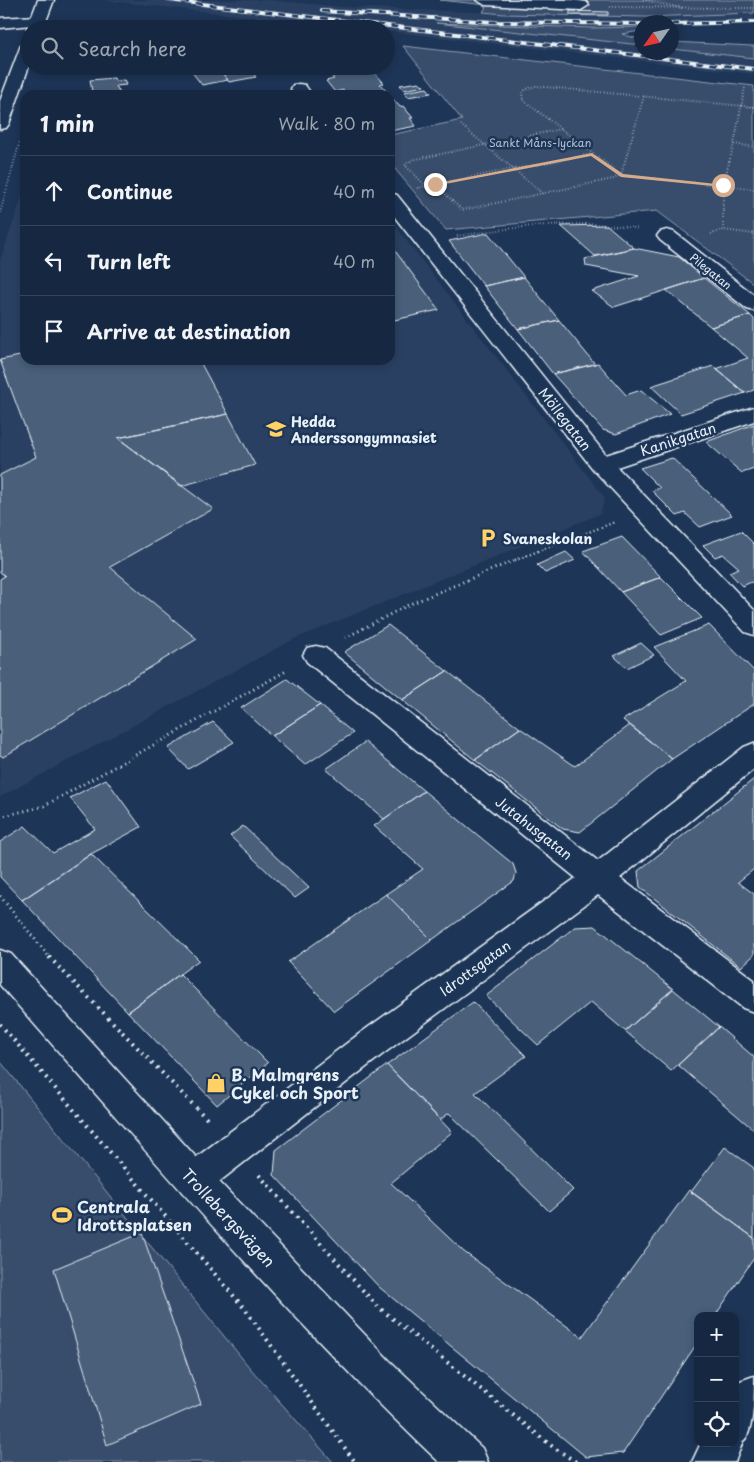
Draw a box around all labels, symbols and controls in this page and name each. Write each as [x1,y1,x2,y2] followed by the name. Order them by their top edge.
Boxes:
[634,15,679,60] north arrow
[20,20,395,75] search box
[38,34,66,62] icon: search
[78,34,187,62] text: Search here
[40,107,94,139] text: 1 min
[278,111,375,135] text: Walk · 80 m
[489,134,591,151] park label: Sankt Måns-lyckan
[424,173,447,196] route end
[712,174,735,197] route start
[40,177,68,205] icon: ahead
[87,177,173,205] text: Continue
[333,179,375,203] text: 40 m
[40,247,68,275] icon: left
[87,247,171,275] text: Turn left
[333,249,375,273] text: 40 m
[686,249,736,293] street label: Pilegatan
[40,317,68,345] icon: arrive
[87,317,291,345] text: Arrive at destination
[533,383,597,455] street label: Möllegatan
[290,411,437,448] place label: Hedda Anderssongymnasiet
[637,417,719,461] street label: Kanikgatan
[265,418,287,440] school or university icon: Hedda Anderssongymnasiet
[477,527,499,549] parking icon: Svaneskolan
[503,528,593,549] place label: Svaneskolan
[491,791,577,865] street label: Jutahusgatan
[435,935,515,1001] street label: Idrottsgatan
[231,1062,359,1104] place label: B. Malmgrens Cykel och Sport
[205,1072,227,1094] shop icon: B. Malmgrens Cykel och Sport
[176,1162,282,1272] street label: Trollebergsvägen
[77,1194,192,1236] place label: Centrala Idrottsplatsen
[51,1204,73,1226] sports icon: Centrala Idrottsplatsen
[694,1312,739,1447] map controls
[694,1312,739,1357] button: +
[694,1357,739,1402] button: −
[694,1402,739,1447] button: locate

